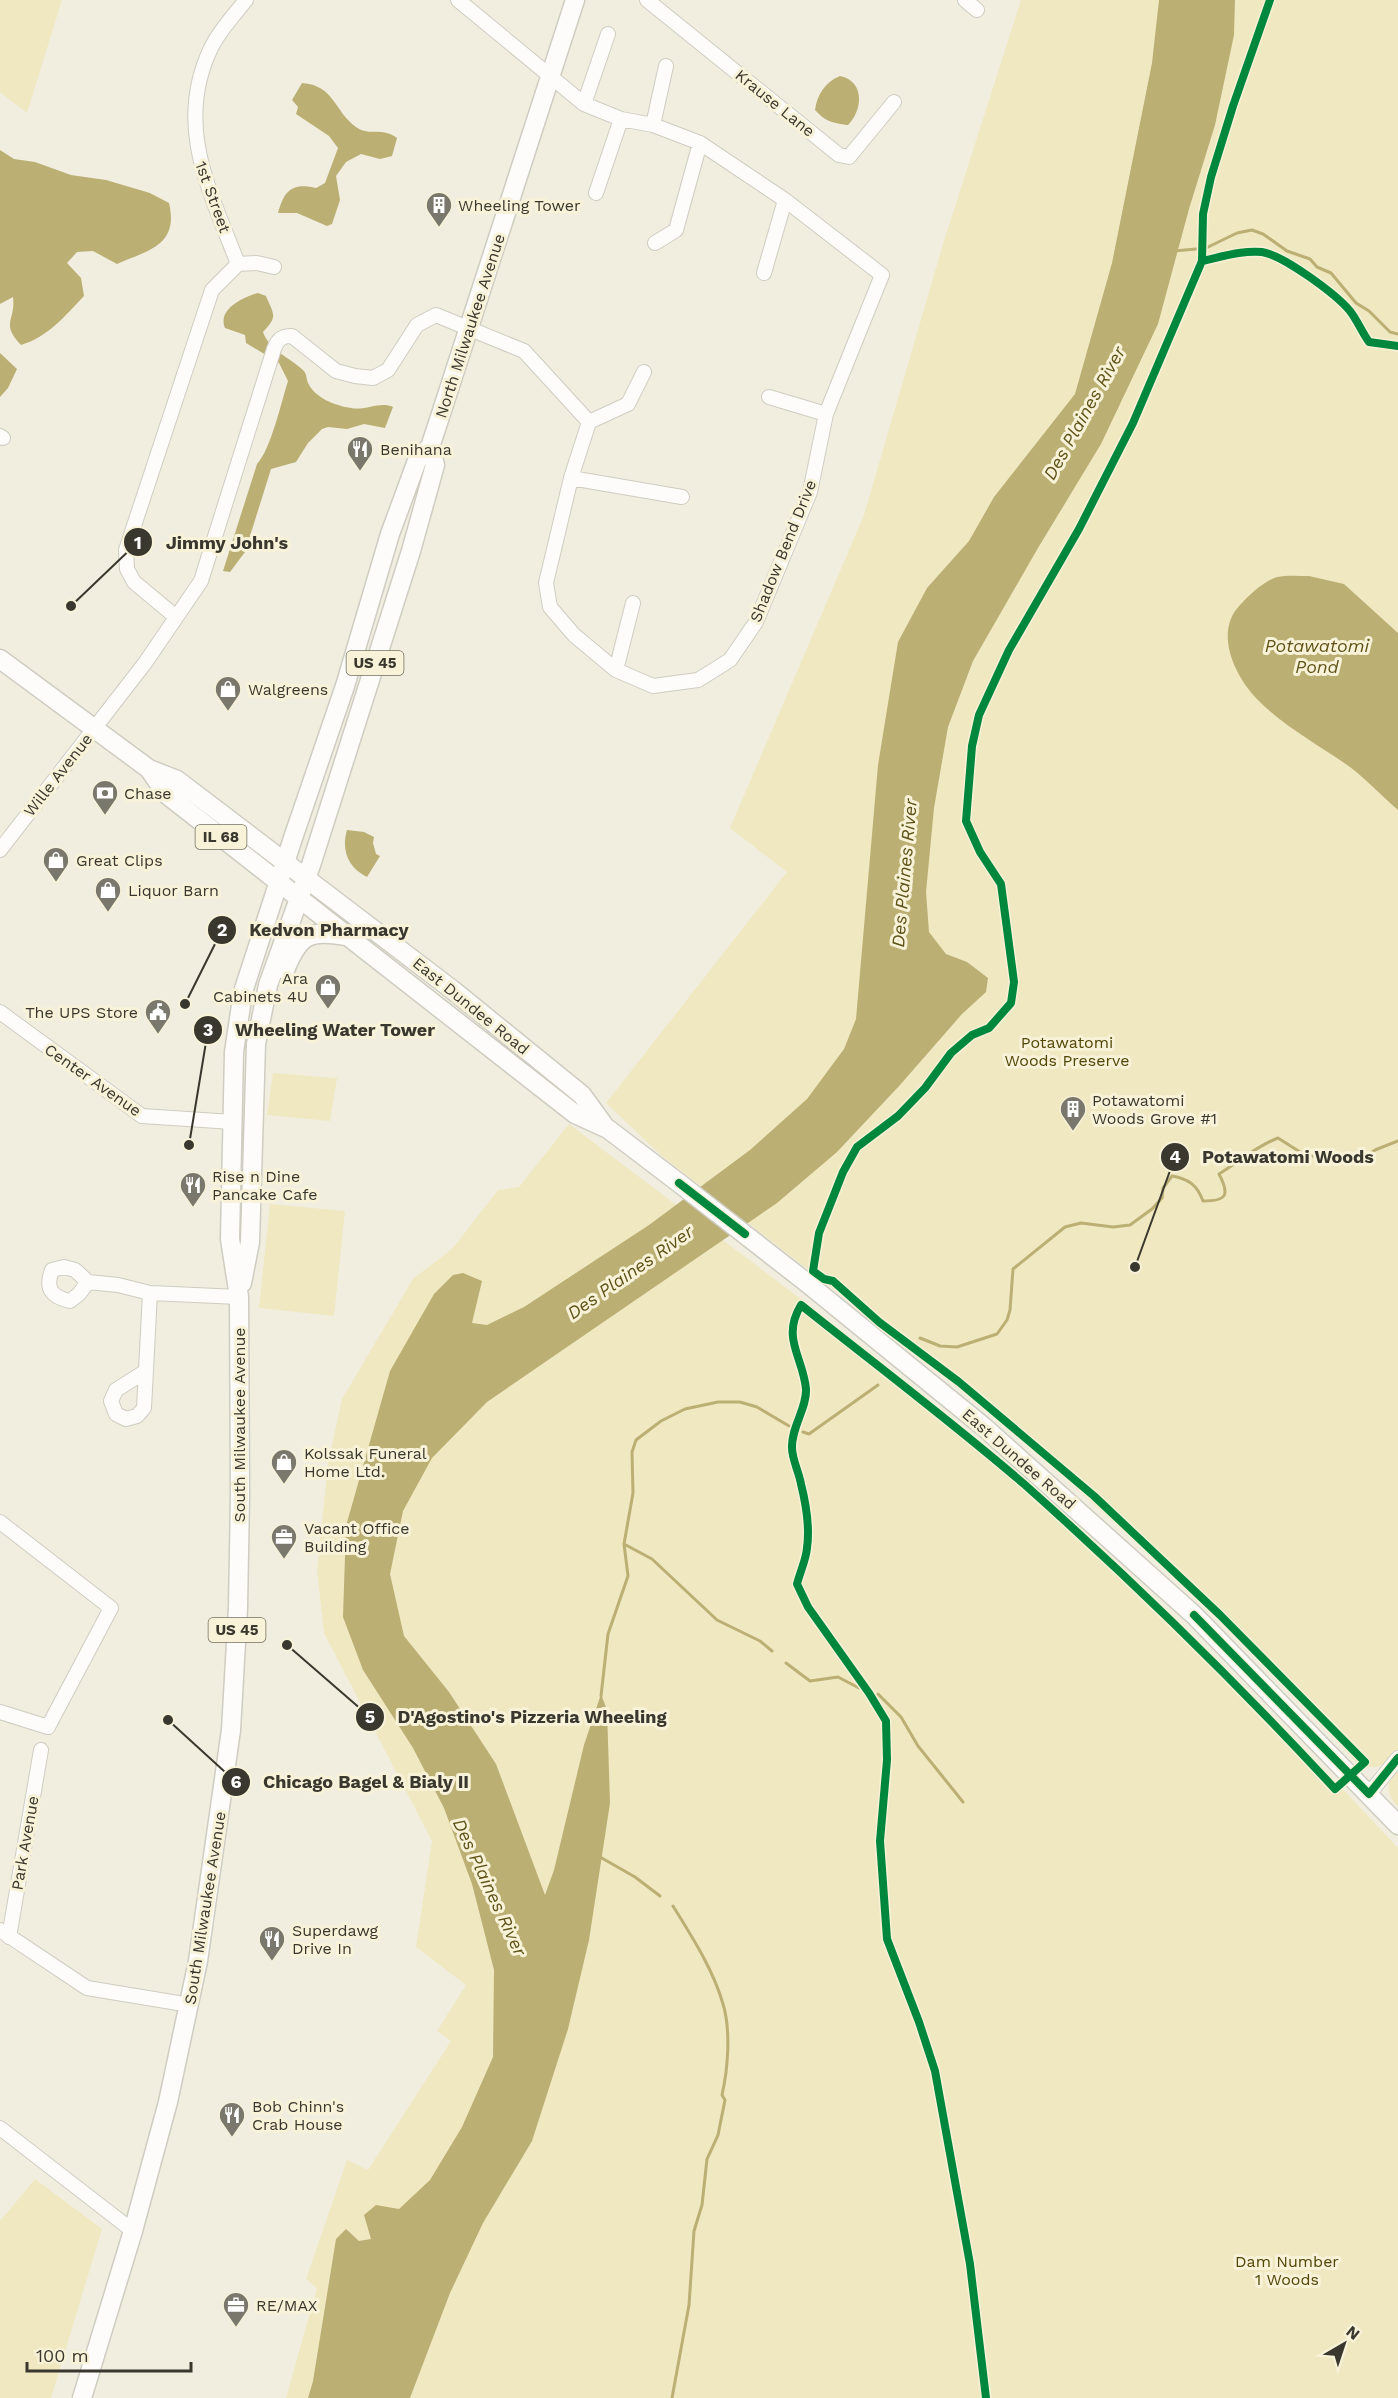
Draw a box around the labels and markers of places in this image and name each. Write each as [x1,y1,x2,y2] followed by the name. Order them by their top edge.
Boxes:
[424,190,454,228] building icon: Wheeling Tower
[458,196,581,215] place label: Wheeling Tower
[345,434,375,472] restaurant icon: Benihana
[380,440,452,459] place label: Benihana
[123,524,300,560] callout: Jimmy John's
[213,674,243,712] shop icon: Walgreens
[248,680,328,699] place label: Walgreens
[90,778,120,816] bank icon: Chase
[124,784,172,803] place label: Chase
[41,845,71,883] shop icon: Great Clips
[76,851,163,870] place label: Great Clips
[93,875,123,913] shop icon: Liquor Barn
[128,881,219,900] place label: Liquor Barn
[207,912,421,948] callout: Kedvon Pharmacy
[213,969,308,1006] place label: Ara Cabinets 4U
[313,972,343,1010] shop icon: Ara Cabinets 4U
[143,997,173,1035] public building icon: The UPS Store
[25,1003,138,1022] place label: The UPS Store
[193,1012,448,1048] callout: Wheeling Water Tower
[1092,1091,1217,1128] place label: Potawatomi Woods Grove #1
[1058,1094,1088,1132] building icon: Potawatomi Woods Grove #1
[1160,1139,1386,1175] callout: Potawatomi Woods
[212,1167,317,1204] place label: Rise n Dine Pancake Cafe
[178,1170,208,1208] restaurant icon: Rise n Dine Pancake Cafe
[304,1444,427,1481] place label: Kolssak Funeral Home Ltd.
[269,1447,299,1485] shop icon: Kolssak Funeral Home Ltd.
[304,1519,409,1556] place label: Vacant Office Building
[269,1522,299,1560] office icon: Vacant Office Building
[355,1699,678,1735] callout: D'Agostino's Pizzeria Wheeling
[221,1764,481,1800] callout: Chicago Bagel & Bialy II
[292,1921,379,1958] place label: Superdawg Drive In
[257,1924,287,1962] restaurant icon: Superdawg Drive In
[252,2097,344,2134] place label: Bob Chinn's Crab House
[217,2100,247,2138] restaurant icon: Bob Chinn's Crab House
[221,2290,251,2328] office icon: RE/MAX
[256,2296,318,2315] place label: RE/MAX

